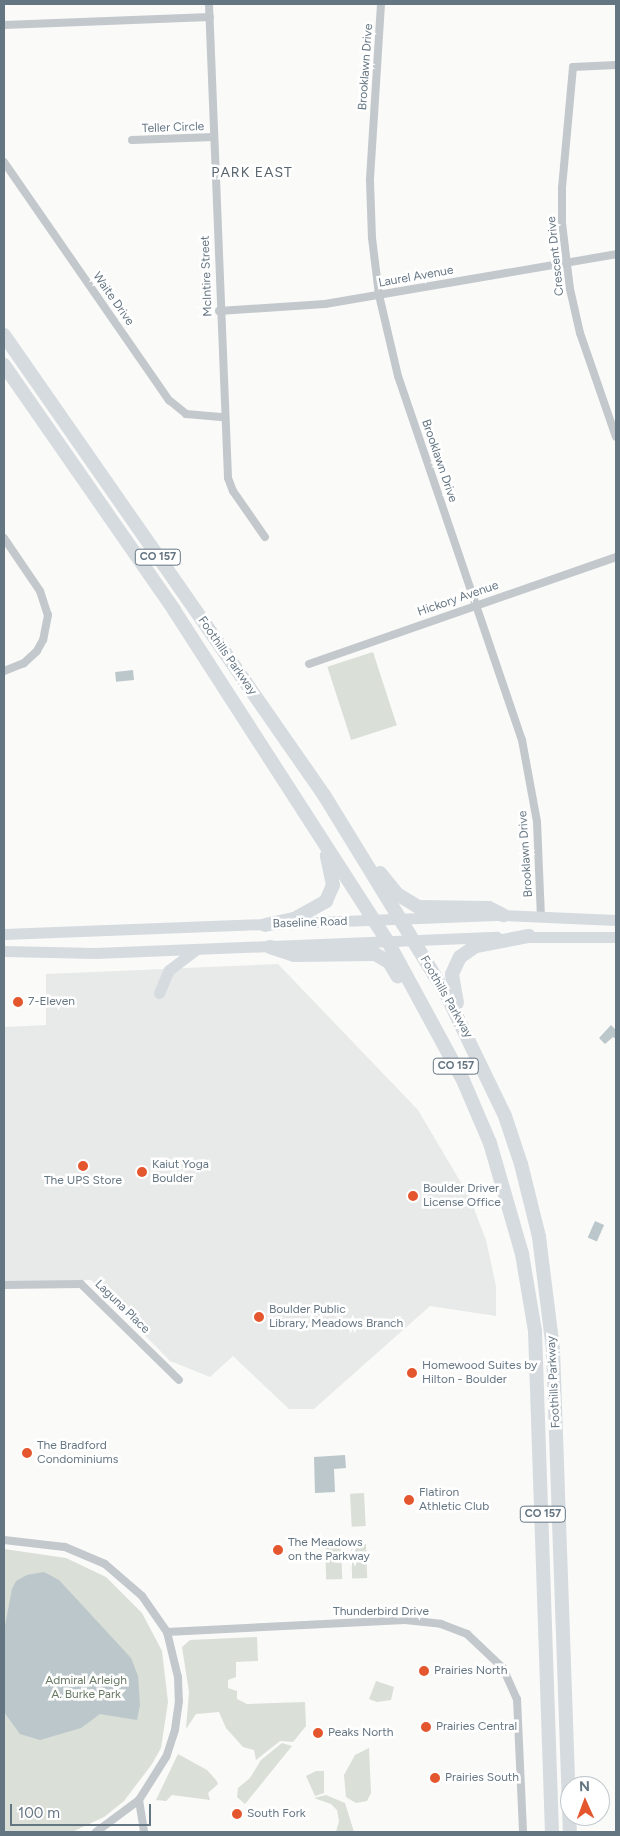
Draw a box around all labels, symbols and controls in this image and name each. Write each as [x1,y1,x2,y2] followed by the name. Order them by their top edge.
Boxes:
[356,23,376,111] street label: Brooklawn Drive
[142,120,204,136] street label: Teller Circle
[210,165,294,181] district label: PARK EAST
[545,216,567,296] street label: Crescent Drive
[198,235,216,317] street label: McIntire Street
[377,263,455,291] street label: Laurel Avenue
[89,270,137,328] street label: Waite Drive
[418,418,460,504] street label: Brooklawn Drive
[134,548,182,566] road number: CO 157
[416,578,500,620] street label: Hickory Avenue
[195,614,259,698] street label: Foothills Parkway
[516,810,536,898] street label: Brooklawn Drive
[272,914,348,932] street label: Baseline Road
[417,953,475,1041] street label: Foothills Parkway
[28,995,75,1009] place label: 7-Eleven
[12,996,24,1008] marker: 7-Eleven
[432,1058,480,1074] road number: CO 157
[152,1158,209,1186] place label: Kaiut Yoga Boulder
[77,1160,89,1172] marker: The UPS Store
[136,1166,148,1178] marker: Kaiut Yoga Boulder
[44,1174,122,1188] place label: The UPS Store
[423,1182,501,1210] place label: Boulder Driver License Office
[407,1190,419,1202] marker: Boulder Driver License Office
[92,1277,152,1337] street label: Laguna Place
[269,1303,403,1331] place label: Boulder Public Library, Meadows Branch
[253,1311,265,1323] marker: Boulder Public Library, Meadows Branch
[544,1335,564,1429] street label: Foothills Parkway
[422,1359,537,1387] place label: Homewood Suites by Hilton - Boulder
[406,1367,418,1379] marker: Homewood Suites by Hilton - Boulder
[37,1439,118,1467] place label: The Bradford Condominiums
[21,1447,33,1459] marker: The Bradford Condominiums
[419,1486,489,1514] place label: Flatiron Athletic Club
[403,1494,415,1506] marker: Flatiron Athletic Club
[519,1506,567,1522] road number: CO 157
[288,1536,370,1564] place label: The Meadows on the Parkway
[272,1544,284,1556] marker: The Meadows on the Parkway
[333,1605,429,1619] street label: Thunderbird Drive
[434,1664,507,1678] place label: Prairies North
[418,1665,430,1677] marker: Prairies North
[45,1674,127,1702] park label: Admiral Arleigh A. Burke Park
[436,1720,517,1734] place label: Prairies Central
[420,1721,432,1733] marker: Prairies Central
[328,1726,393,1740] place label: Peaks North
[312,1727,324,1739] marker: Peaks North
[445,1771,519,1785] place label: Prairies South
[429,1772,441,1784] marker: Prairies South
[560,1776,610,1826] north arrow
[579,1778,590,1795] text: N
[12,1794,154,1826] scale bar
[18,1804,60,1822] text: 100 m
[247,1807,306,1821] place label: South Fork
[231,1808,243,1820] marker: South Fork

